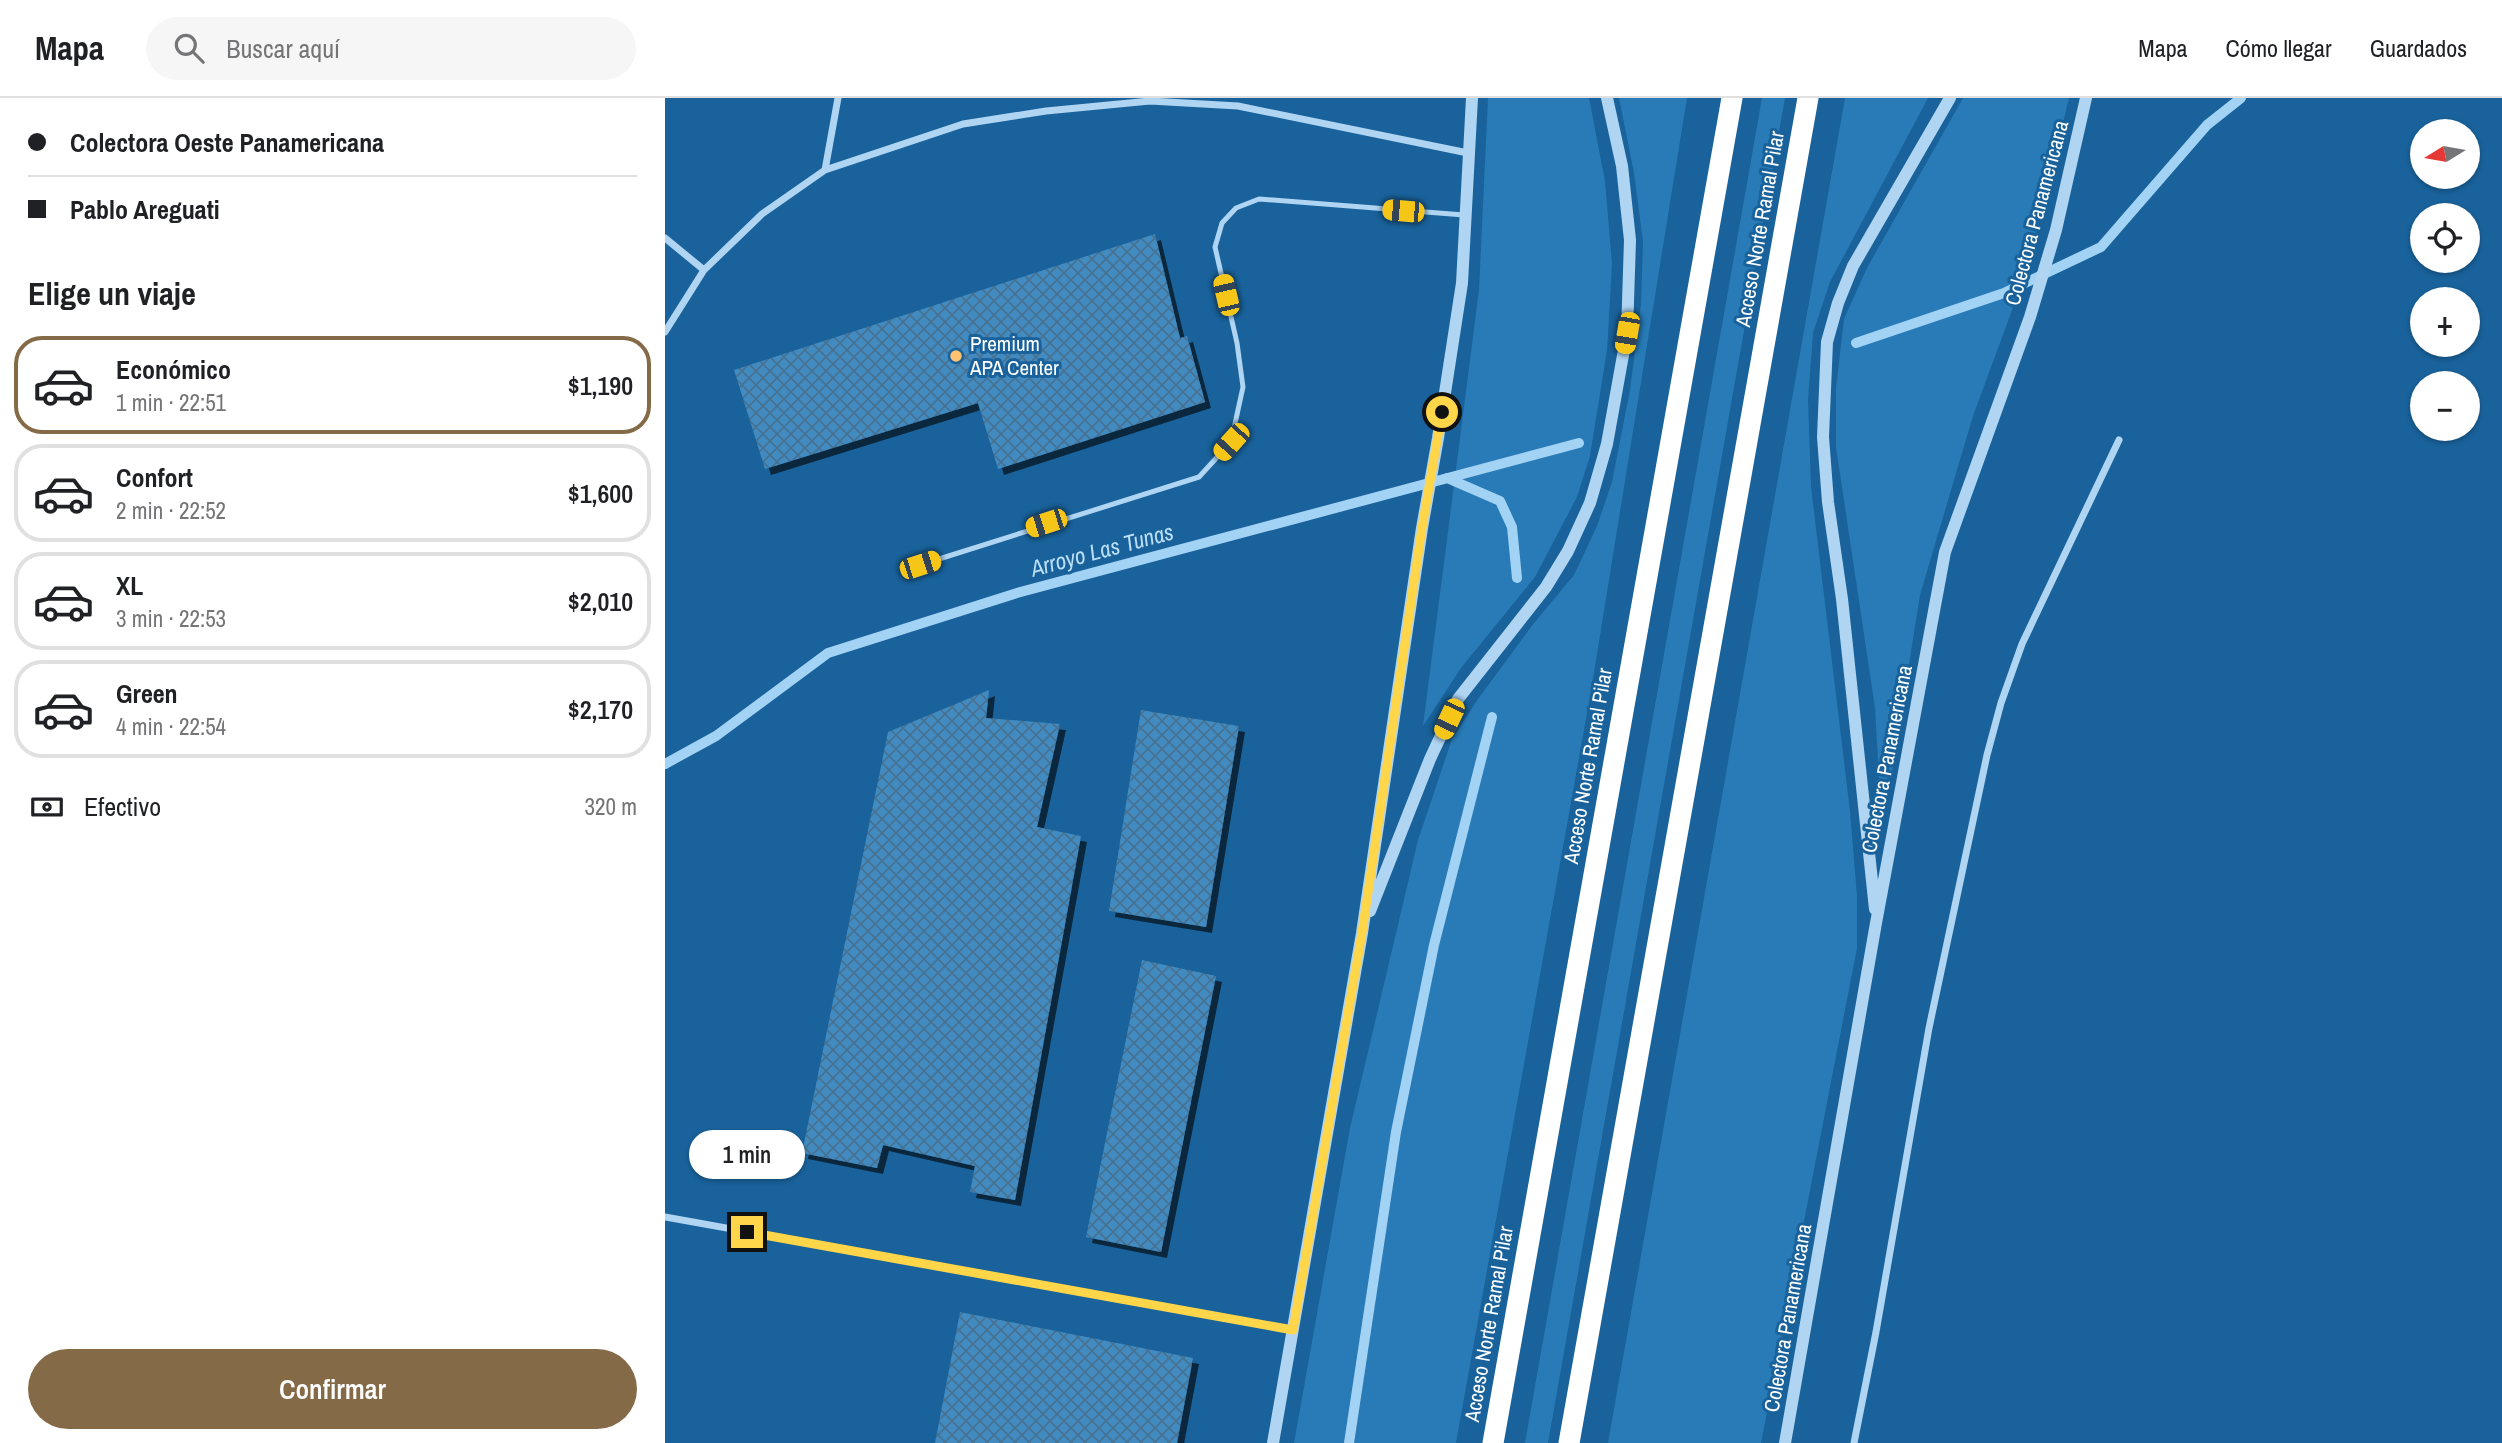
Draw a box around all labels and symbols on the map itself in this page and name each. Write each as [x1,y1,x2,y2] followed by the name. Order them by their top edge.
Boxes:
[1998,117,2075,309] street label: Colectora Panamericana
[2410,119,2480,189] north arrow
[1728,129,1791,330] street label: Acceso Norte Ramal Pilar
[1382,199,1425,223] car
[1212,272,1241,318] car
[1614,310,1641,356] car
[969,329,1059,382] place label: Premium APA Center
[948,348,964,364] marker: Premium APA Center
[1426,396,1458,428] route start
[1210,419,1253,465] car
[1023,507,1070,539] car
[1026,516,1177,584] water label: Arroyo Las Tunas
[897,549,944,581] car
[1854,662,1919,855] street label: Colectora Panamericana
[1556,666,1619,867] street label: Acceso Norte Ramal Pilar
[1431,696,1468,742] car
[689,1130,805,1180] callout: 1 min
[731,1216,763,1248] route end
[1757,1221,1818,1414] street label: Colectora Panamericana
[1457,1224,1520,1425] street label: Acceso Norte Ramal Pilar

